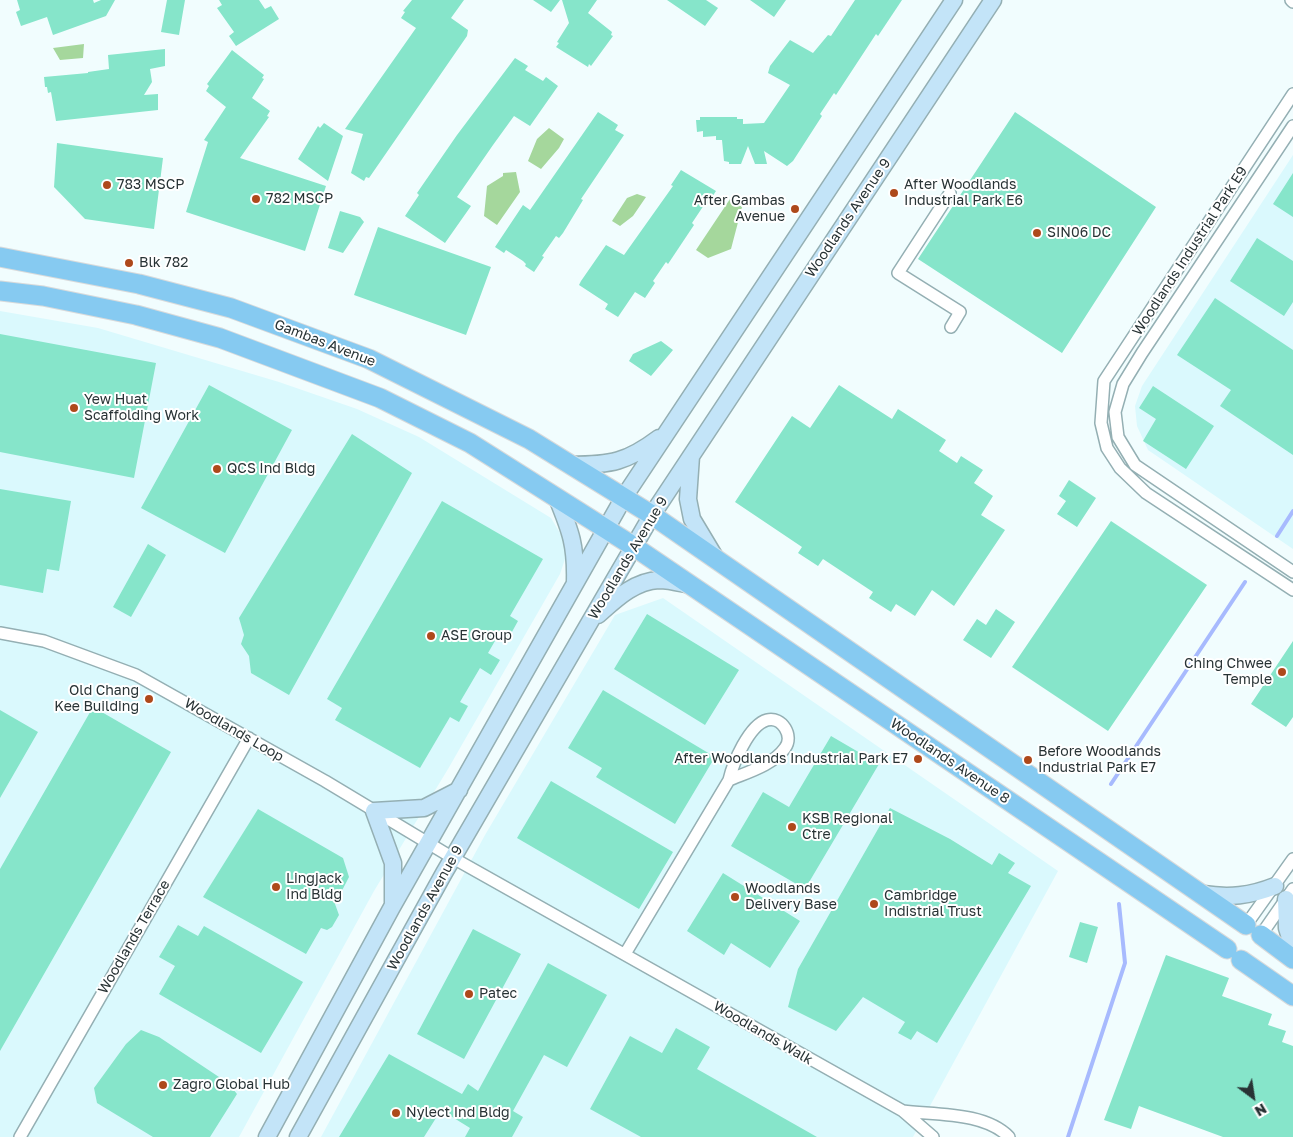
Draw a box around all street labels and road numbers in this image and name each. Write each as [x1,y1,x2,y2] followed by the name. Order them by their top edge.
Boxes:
[802,155,894,281] street label: Woodlands Avenue 9
[1129,163,1251,339] street label: Woodlands Industrial Park E9
[272,316,378,370] street label: Gambas Avenue
[585,494,671,622] street label: Woodlands Avenue 9
[181,695,287,765] street label: Woodlands Loop
[887,715,1013,807] street label: Woodlands Avenue 8
[384,843,466,973] street label: Woodlands Avenue 9
[95,877,173,997] street label: Woodlands Terrace
[710,998,816,1068] street label: Woodlands Walk

